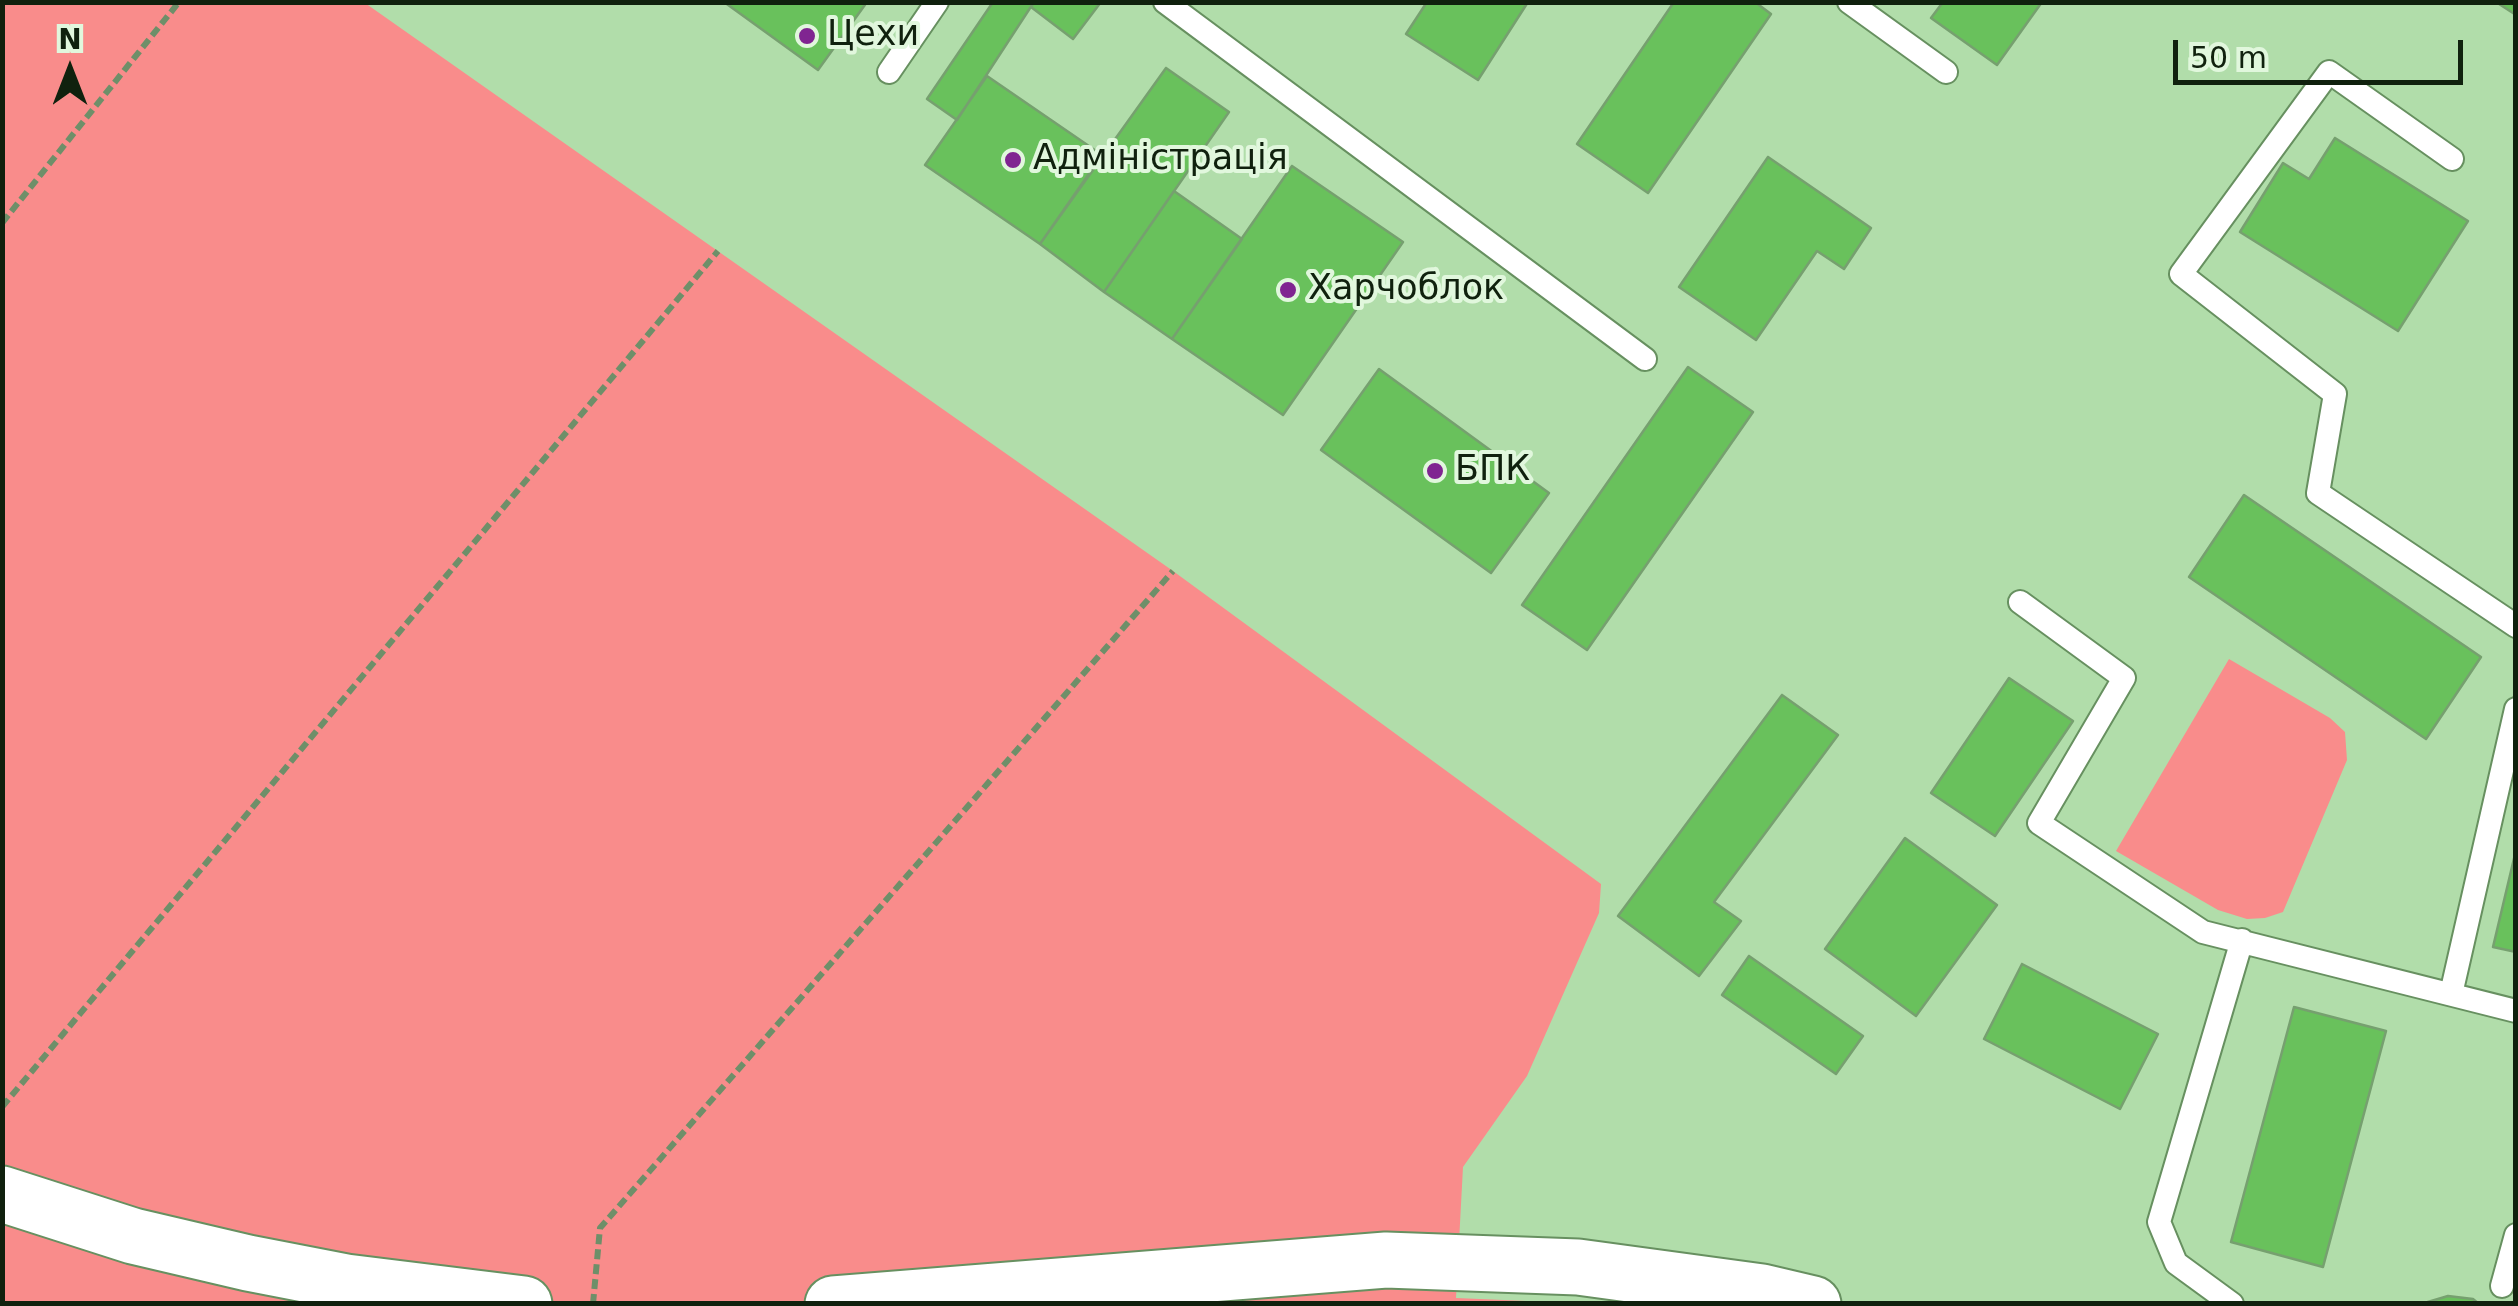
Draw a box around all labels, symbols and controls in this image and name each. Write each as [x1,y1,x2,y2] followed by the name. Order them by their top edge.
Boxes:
[827,15,919,57] place label: Цехи
[20,20,120,120] north arrow
[2178,20,2468,82] scale bar
[58,23,82,56] text: N
[796,25,818,47] marker: Цехи
[2190,40,2267,75] text: 50 m
[1033,139,1288,181] place label: Адміністрація
[1002,149,1024,171] marker: Адміністрація
[1308,269,1504,311] place label: Харчоблок
[1277,279,1299,301] marker: Харчоблок
[1455,450,1530,492] place label: БПК
[1424,460,1446,482] marker: БПК

